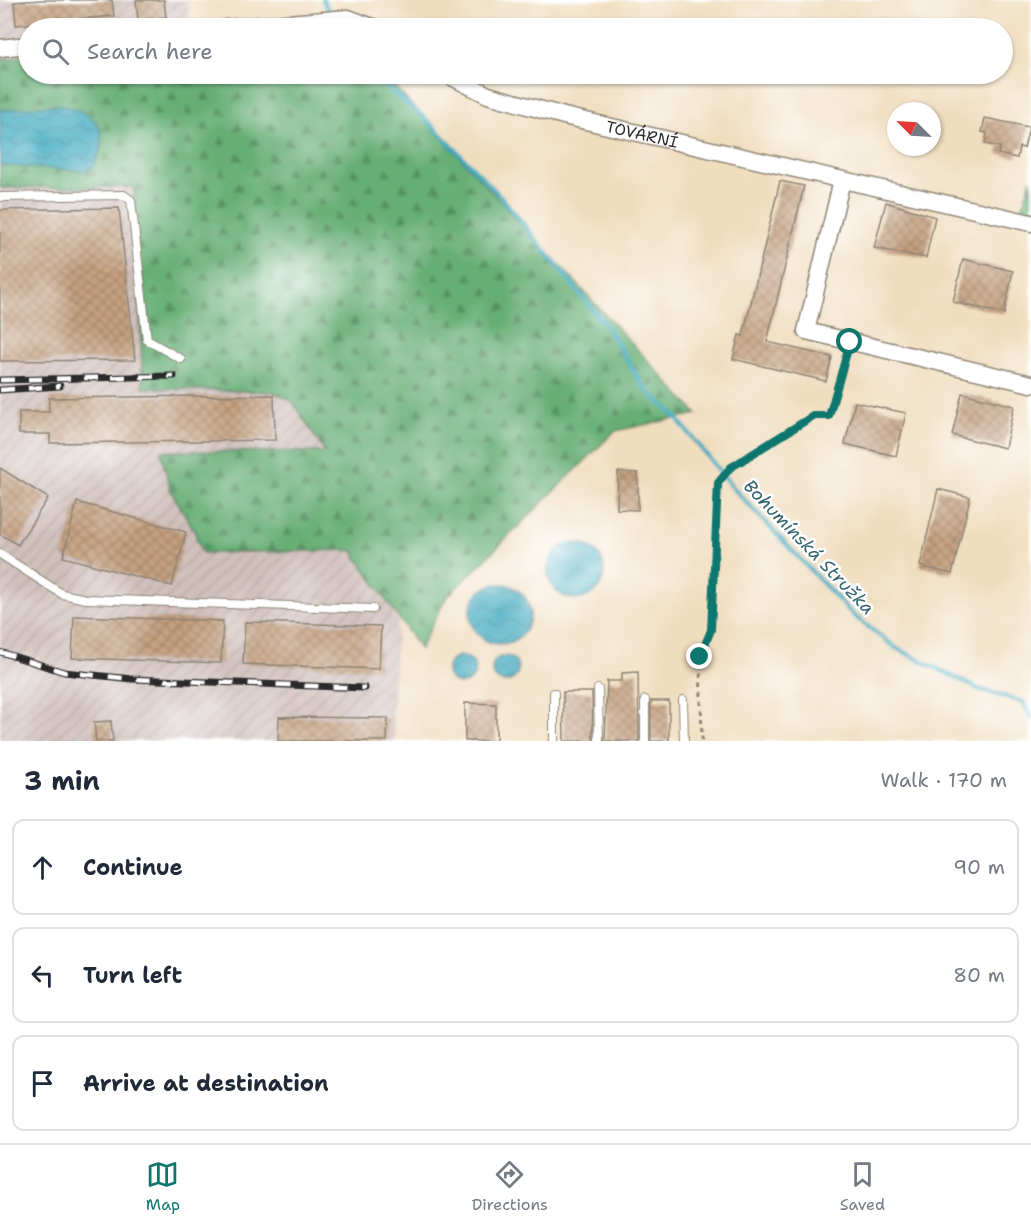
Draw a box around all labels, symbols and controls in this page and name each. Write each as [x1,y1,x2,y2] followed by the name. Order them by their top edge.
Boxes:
[18,18,1013,84] search box
[39,35,72,68] icon: search
[87,37,213,66] text: Search here
[887,102,941,156] north arrow
[604,115,681,152] street label: TOVÁRNÍ
[836,328,862,354] route start
[738,474,880,620] water label: Bohumínská Stružka
[686,643,712,669] route end
[24,763,100,798] text: 3 min
[881,767,1007,793] text: Walk · 170 m
[26,851,59,884] icon: ahead
[83,853,183,882] text: Continue
[953,854,1005,880] text: 90 m
[26,959,59,992] icon: left
[83,961,182,990] text: Turn left
[953,962,1005,988] text: 80 m
[26,1067,59,1100] icon: arrive
[83,1069,329,1098] text: Arrive at destination
[146,1158,180,1215] tab: Map
[472,1158,548,1215] tab: Directions
[840,1158,885,1215] tab: Saved

